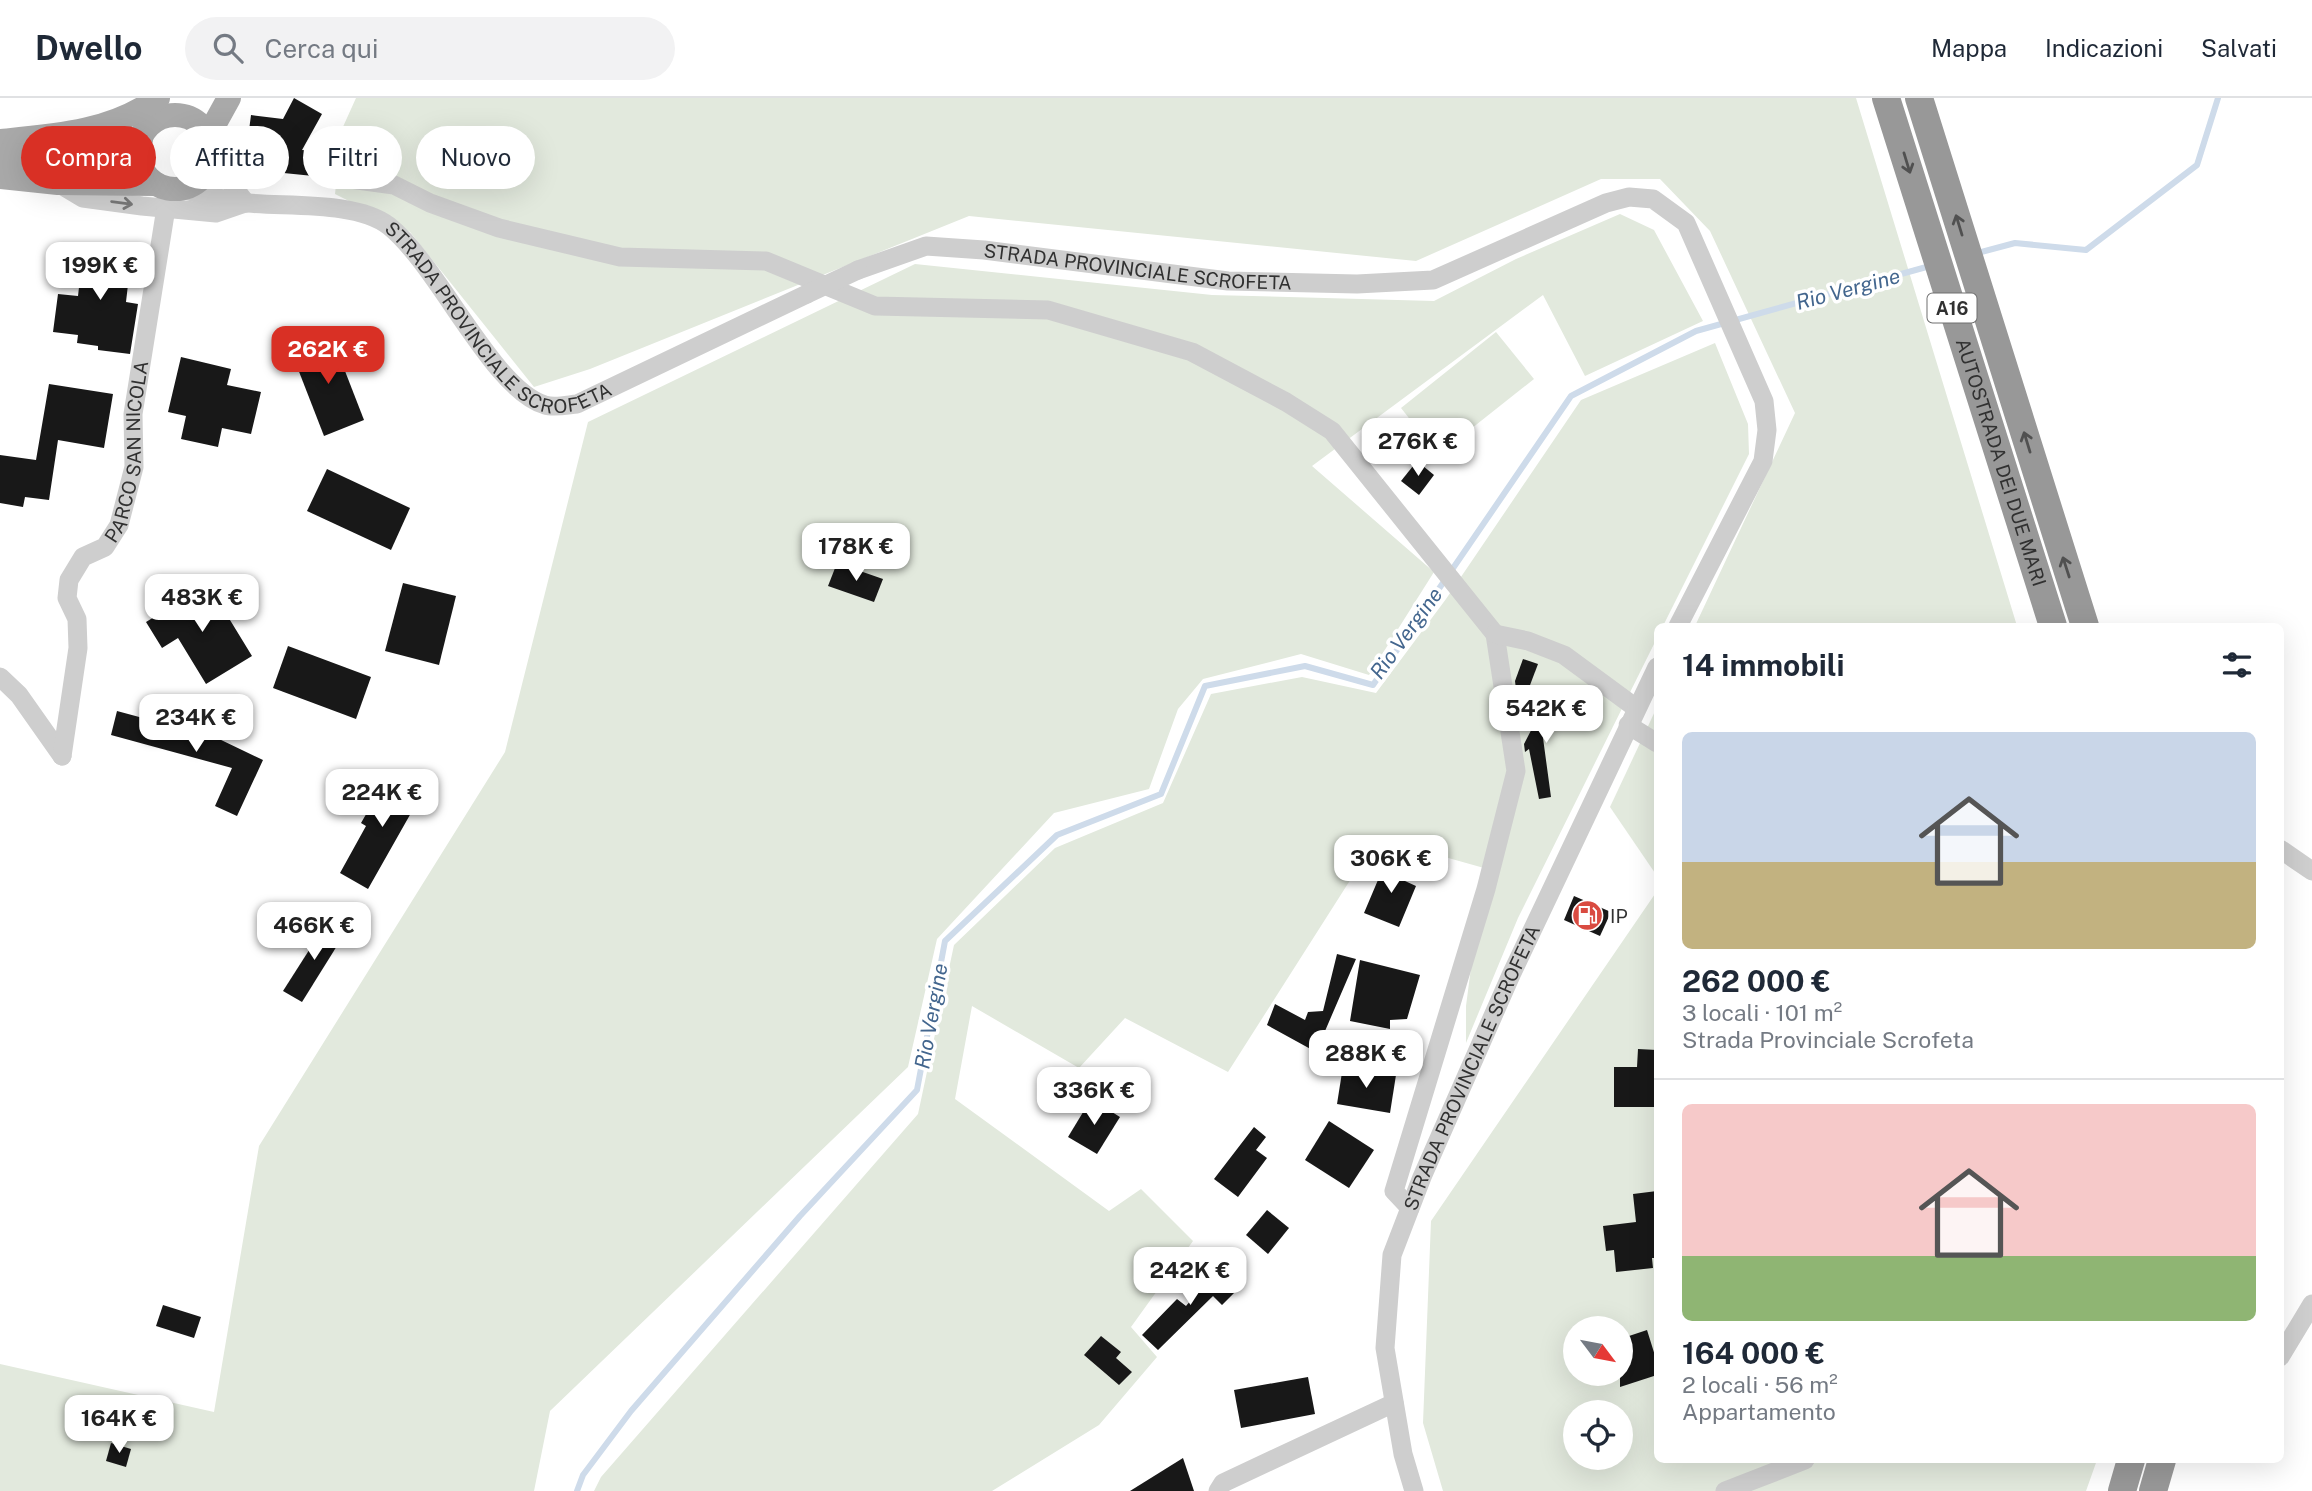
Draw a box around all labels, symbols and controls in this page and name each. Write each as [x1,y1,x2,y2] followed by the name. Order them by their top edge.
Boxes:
[185,17,675,80] search box
[35,29,143,67] text: Dwello
[209,29,247,67] icon: search
[265,33,379,64] text: Cerca qui
[1931,34,2007,62] text: Mappa
[2045,34,2163,62] text: Indicazioni
[2201,34,2277,62] text: Salvati
[21,126,156,189] chip: Compra
[170,126,289,189] chip: Affitta
[303,126,402,189] chip: Filtri
[416,126,535,189] chip: Nuovo
[1901,152,1914,174] one-way arrow
[110,197,133,210] one-way arrow
[1951,215,1964,237] one-way arrow
[381,217,615,418] street label: STRADA PROVINCIALE SCROFETA
[982,239,1292,293] street label: STRADA PROVINCIALE SCROFETA
[43,242,157,302] pin: 199K €
[62,251,138,278] text: 199K €
[1793,263,1903,315] water label: Rio Vergine
[1927,294,1976,322] road number: A16
[271,327,385,386] pin: 262K €
[287,335,369,362] text: 262K €
[1952,336,2051,589] street label: AUTOSTRADA DEI DUE MARI
[100,359,152,546] street label: PARCO SAN NICOLA
[1361,418,1475,478] pin: 276K €
[1378,427,1458,454] text: 276K €
[2020,432,2032,454] one-way arrow
[799,524,913,583] pin: 178K €
[818,532,894,559] text: 178K €
[2059,556,2072,578] one-way arrow
[145,574,259,634] pin: 483K €
[1364,582,1448,684] water label: Rio Vergine
[161,583,243,610] text: 483K €
[2218,646,2256,684] icon: filters
[1682,647,1844,683] text: 14 immobili
[1489,686,1603,745] pin: 542K €
[139,694,253,754] pin: 234K €
[1505,694,1587,721] text: 542K €
[155,703,237,730] text: 234K €
[325,770,439,829] pin: 224K €
[342,778,422,805] text: 224K €
[1906,778,2032,904] icon: home
[1334,836,1448,895] pin: 306K €
[1350,844,1432,871] text: 306K €
[1570,899,1604,933] fuel station icon: IP
[257,902,371,962] pin: 466K €
[1610,905,1627,927] place label: IP
[273,911,355,938] text: 466K €
[1399,921,1544,1214] street label: STRADA PROVINCIALE SCROFETA
[909,961,953,1071] water label: Rio Vergine
[1682,963,1831,999] text: 262 000 €
[1682,999,1842,1026] text: 3 locali · 101 m²
[1682,1026,1974,1053] text: Strada Provinciale Scrofeta
[1309,1030,1423,1090] pin: 288K €
[1325,1039,1407,1066] text: 288K €
[1037,1068,1151,1127] pin: 336K €
[1053,1076,1135,1103] text: 336K €
[1906,1150,2032,1276] icon: home
[1133,1248,1247,1307] pin: 242K €
[1150,1256,1230,1283] text: 242K €
[1563,1316,1633,1386] north arrow
[1563,1316,1633,1470] map controls
[1682,1335,1825,1371] text: 164 000 €
[1682,1371,1838,1398] text: 2 locali · 56 m²
[62,1396,176,1455] pin: 164K €
[1682,1398,1836,1425] text: Appartamento
[1563,1400,1633,1470] button: locate
[81,1404,157,1431] text: 164K €

